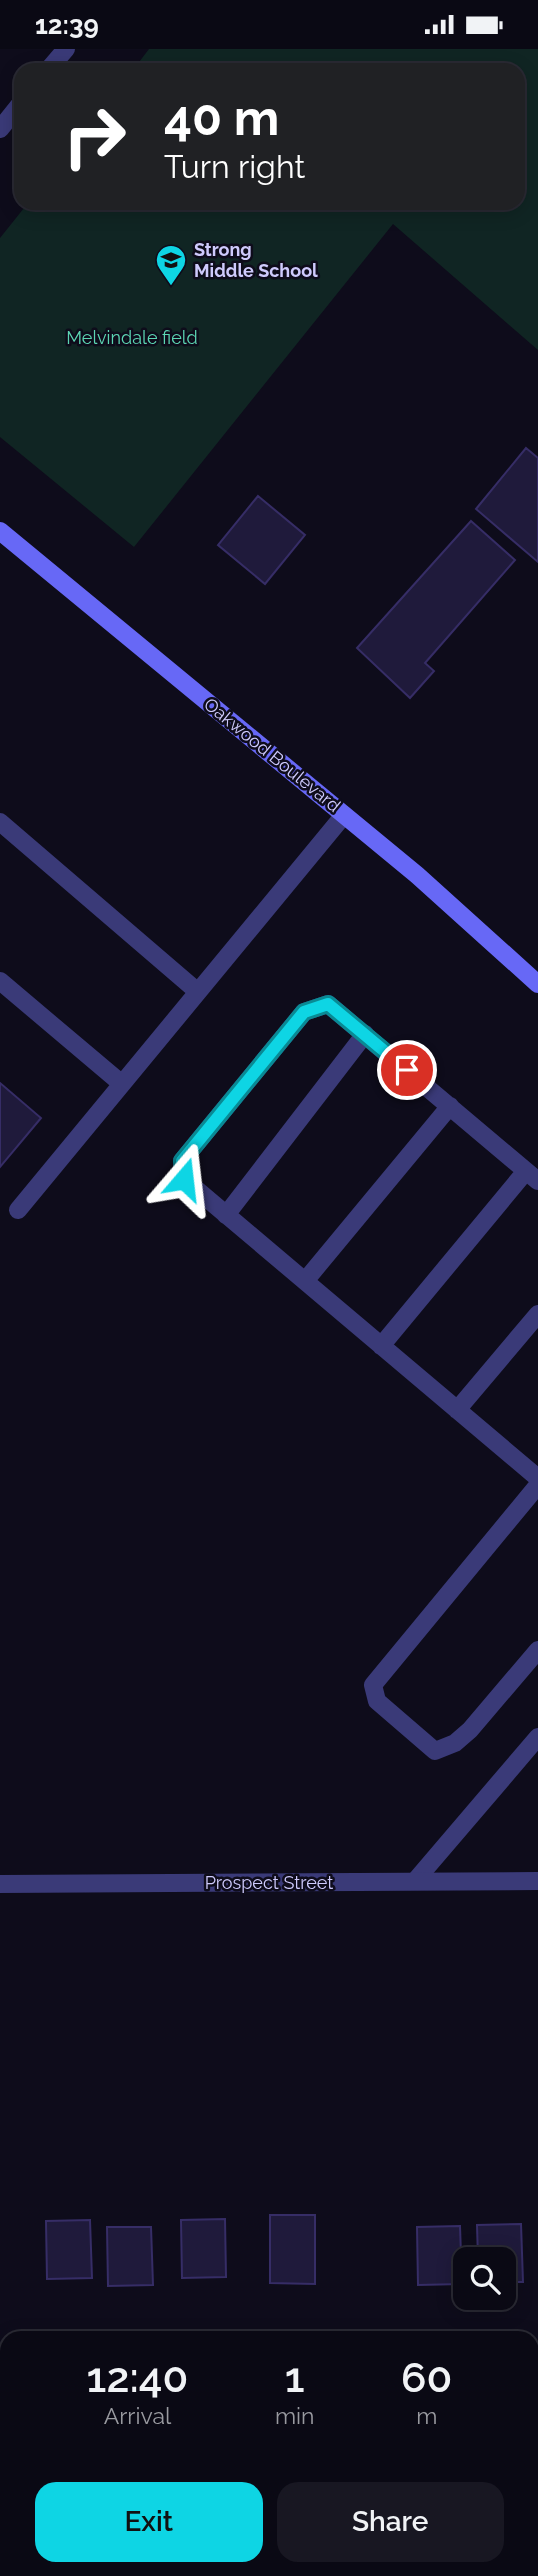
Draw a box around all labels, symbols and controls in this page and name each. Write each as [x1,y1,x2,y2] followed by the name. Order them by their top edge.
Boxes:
[35,10,99,40] text: 12:39
[164,89,279,146] text: 40 m
[49,91,140,182] icon: right
[164,148,305,185] text: Turn right
[194,239,318,281] place label: Strong Middle School
[154,243,188,287] school or university icon: Strong Middle School
[66,327,198,348] park label: Melvindale field
[200,693,345,816] street label: Oakwood Boulevard
[377,1040,437,1100] pin
[388,1051,426,1089] icon: arrive
[147,1142,221,1216] position arrow
[205,1872,333,1893] street label: Prospect Street
[453,2247,516,2310] map controls
[453,2247,516,2310] button: search
[87,2353,188,2402] text: 12:40
[285,2353,305,2402] text: 1
[401,2353,452,2402] text: 60
[104,2402,171,2429] text: Arrival
[275,2402,314,2429] text: min
[416,2402,437,2429] text: m
[35,2482,263,2562] button: Exit
[277,2482,504,2562] button: Share

